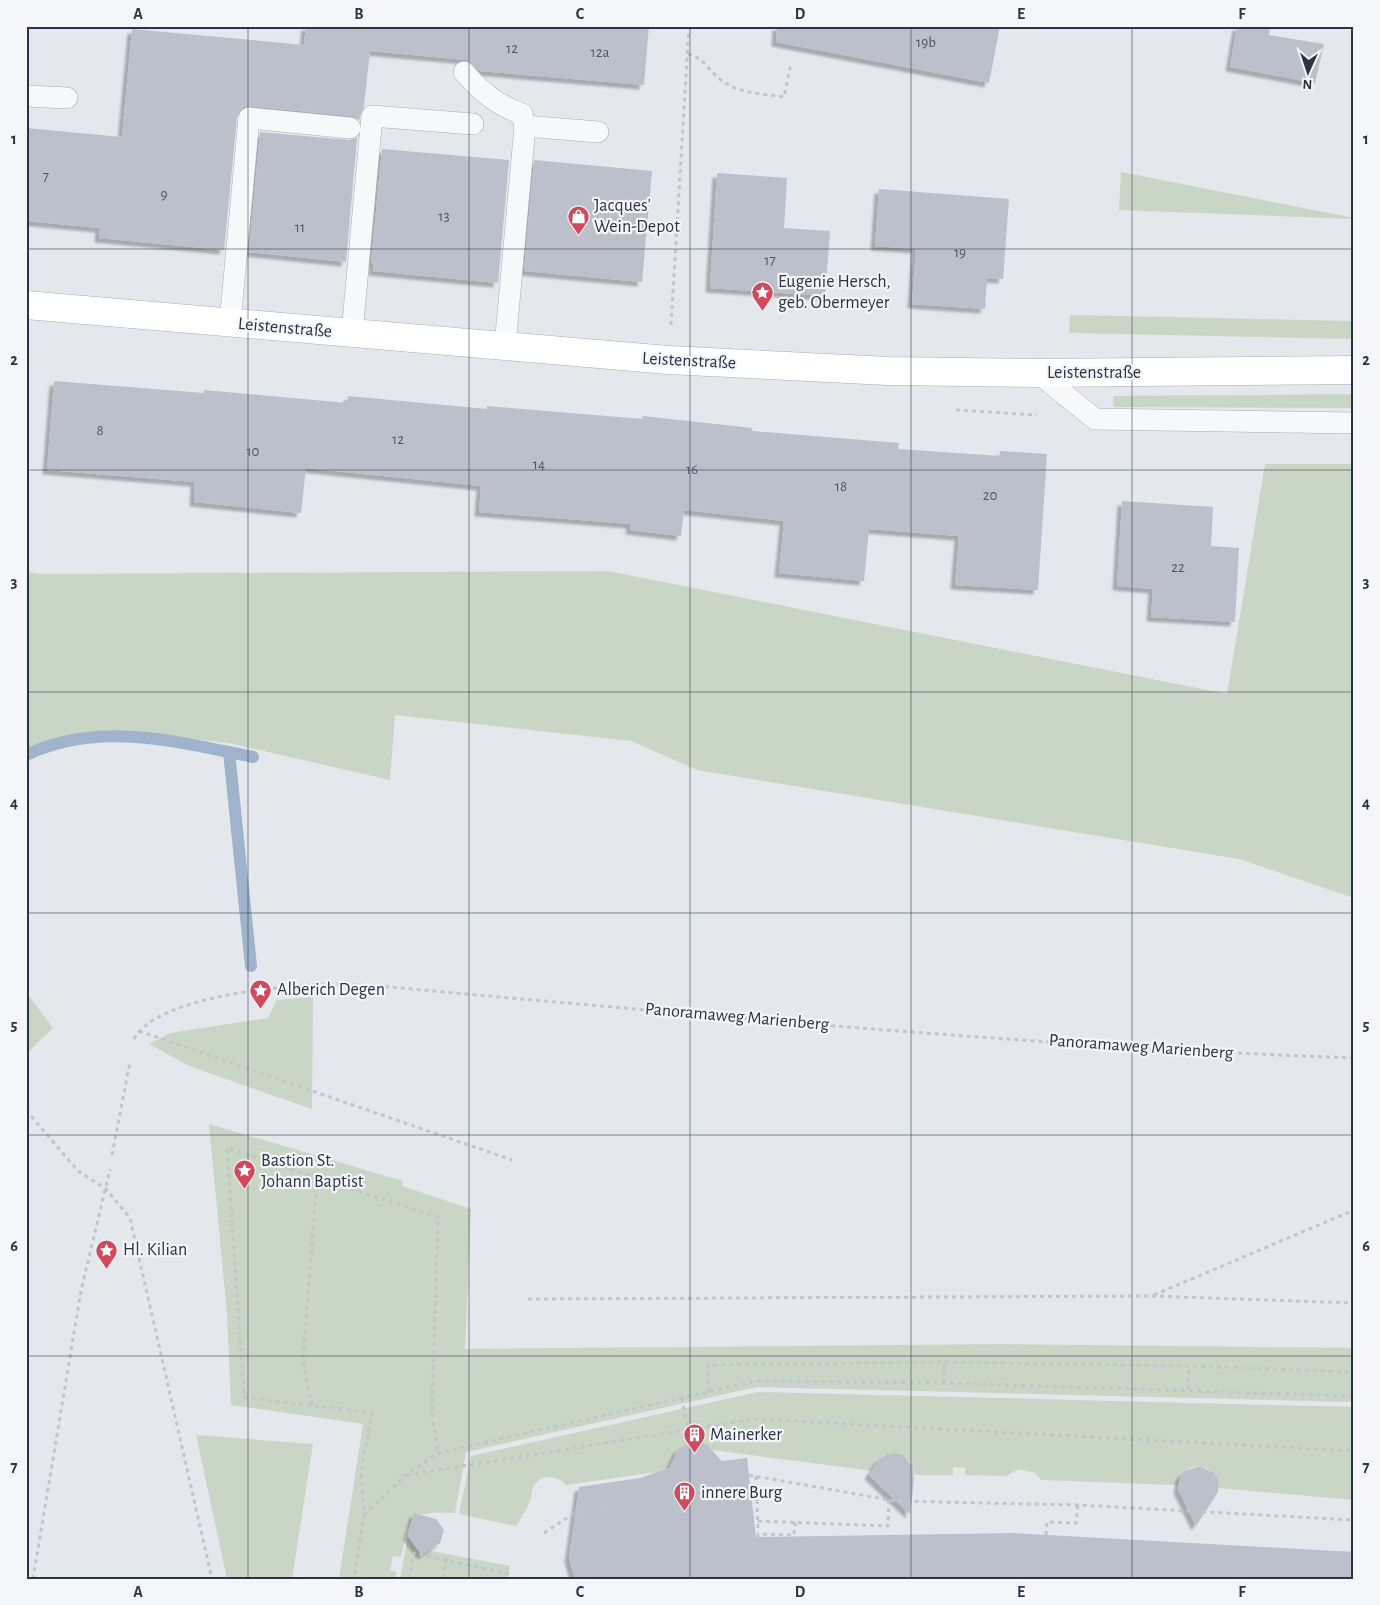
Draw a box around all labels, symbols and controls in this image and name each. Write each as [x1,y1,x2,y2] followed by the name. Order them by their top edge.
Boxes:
[133,6,143,22] text: A
[354,6,364,22] text: B
[576,6,585,22] text: C
[795,6,806,22] text: D
[1017,6,1025,22] text: E
[1238,6,1246,22] text: F
[916,35,936,50] house number: 19b
[506,41,518,56] house number: 12
[591,45,610,60] house number: 12a
[1282,48,1332,98] north arrow
[1302,77,1313,91] text: N
[11,131,17,147] text: 1
[1363,131,1369,147] text: 1
[43,169,49,184] house number: 7
[160,187,168,202] house number: 9
[594,197,680,236] place label: Jacques' Wein-Depot
[566,204,590,235] shop icon: Jacques' Wein-Depot
[438,209,450,224] house number: 13
[295,220,305,235] house number: 11
[954,245,966,260] house number: 19
[764,253,776,268] house number: 17
[778,273,891,312] place label: Eugenie Hersch, geb. Obermeyer
[750,280,774,311] place icon: Eugenie Hersch, geb. Obermeyer
[237,315,333,341] street label: Leistenstraße
[641,350,737,372] street label: Leistenstraße
[10,352,18,368] text: 2
[1362,352,1370,368] text: 2
[1047,364,1141,382] street label: Leistenstraße
[96,423,104,438] house number: 8
[392,432,404,447] house number: 12
[246,444,260,459] house number: 10
[533,457,545,472] house number: 14
[686,462,698,477] house number: 16
[835,479,847,494] house number: 18
[983,488,997,503] house number: 20
[1171,560,1185,575] house number: 22
[11,574,18,590] text: 3
[1363,574,1370,590] text: 3
[10,795,18,811] text: 4
[1362,795,1370,811] text: 4
[249,978,273,1009] place icon: Alberich Degen
[277,981,385,999] place label: Alberich Degen
[644,1000,830,1034] street label: Panoramaweg Marienberg
[11,1017,18,1033] text: 5
[1363,1017,1370,1033] text: 5
[1048,1032,1234,1062] street label: Panoramaweg Marienberg
[261,1152,364,1191] place label: Bastion St. Johann Baptist
[233,1159,257,1190] place icon: Bastion St. Johann Baptist
[10,1238,18,1254] text: 6
[95,1238,119,1269] place icon: Hl. Kilian
[1362,1238,1370,1254] text: 6
[123,1241,187,1259] place label: Hl. Kilian
[682,1423,706,1454] building icon: Mainerker
[710,1426,782,1444] place label: Mainerker
[11,1459,18,1475] text: 7
[1363,1459,1370,1475] text: 7
[673,1481,697,1512] building icon: innere Burg
[701,1484,783,1502] place label: innere Burg
[133,1584,143,1600] text: A
[354,1584,364,1600] text: B
[576,1584,585,1600] text: C
[795,1584,806,1600] text: D
[1017,1584,1025,1600] text: E
[1238,1584,1246,1600] text: F

